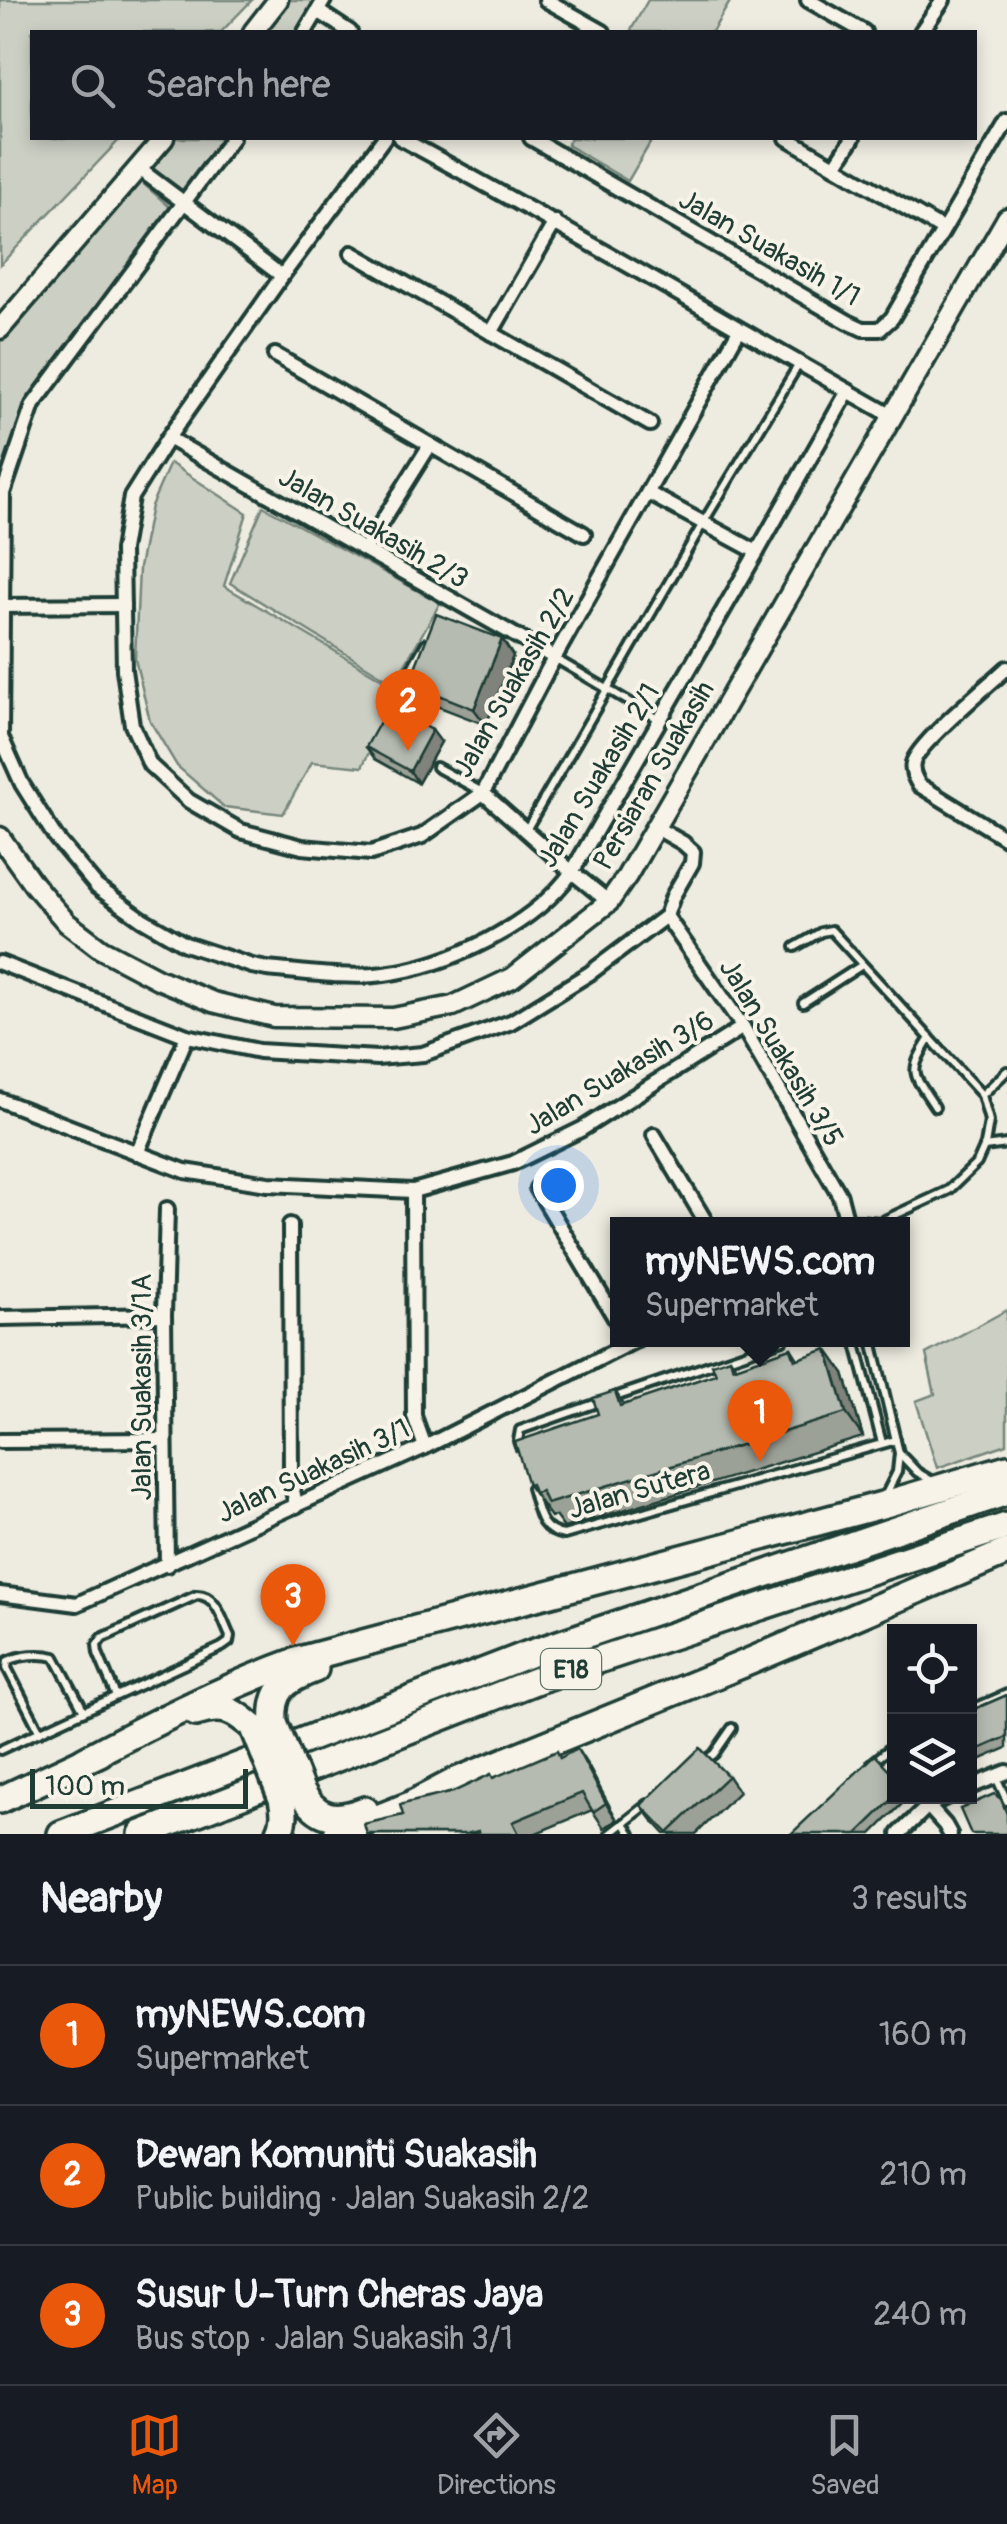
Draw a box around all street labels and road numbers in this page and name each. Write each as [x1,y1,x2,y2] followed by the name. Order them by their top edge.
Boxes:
[672,182,866,314] street label: Jalan Suakasih 1/1
[272,460,474,597] street label: Jalan Suakasih 2/3
[446,582,583,784] street label: Jalan Suakasih 2/2
[586,675,723,877] street label: Persiaran Suakasih
[531,677,668,874] street label: Jalan Suakasih 2/1
[711,953,851,1153] street label: Jalan Suakasih 3/5
[519,1003,721,1143] street label: Jalan Suakasih 3/6
[125,1274,160,1500] street label: Jalan Suakasih 3/1A
[212,1411,416,1531] street label: Jalan Suakasih 3/1
[565,1454,714,1527] street label: Jalan Sutera
[541,1649,601,1689] road number: E18

